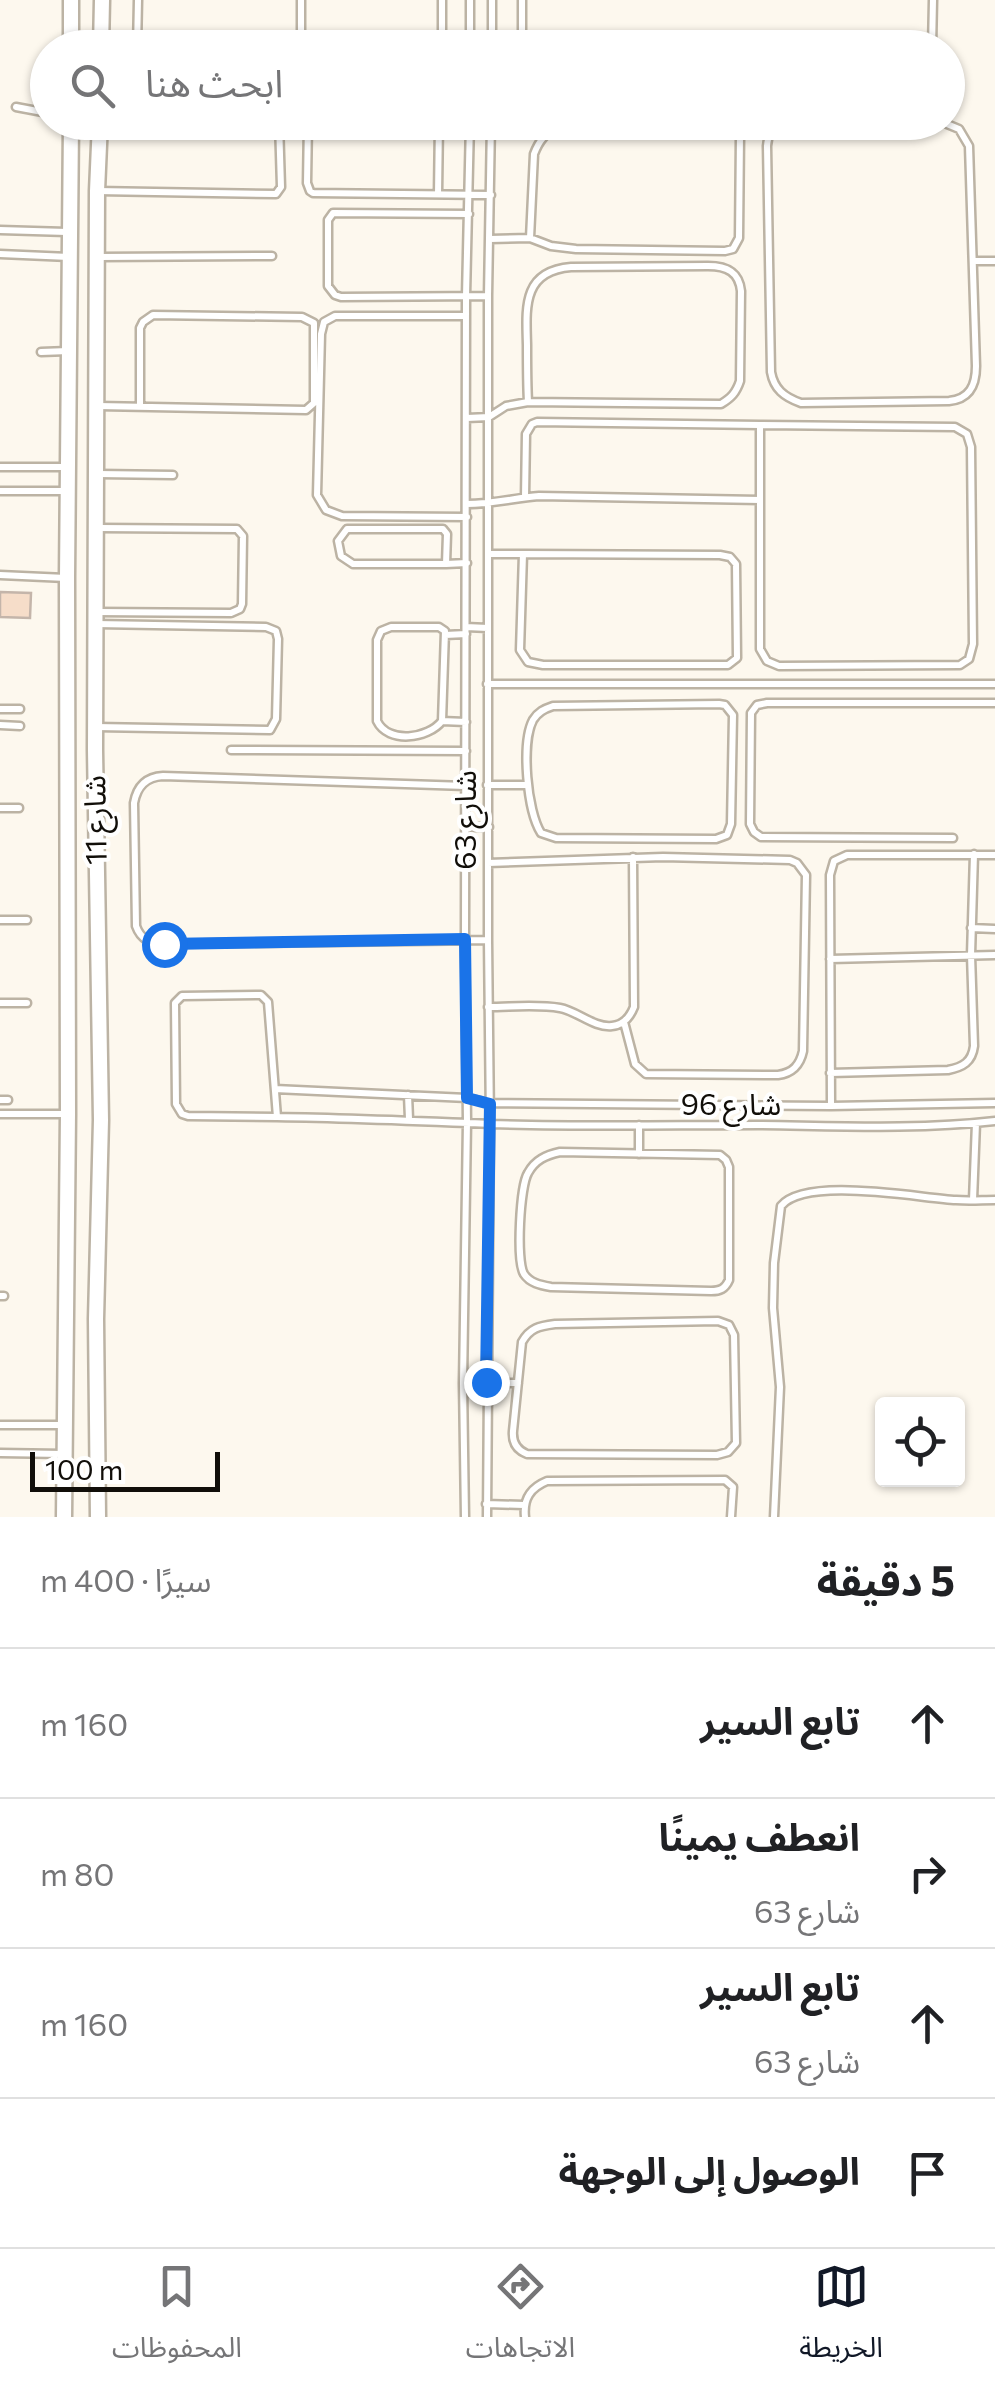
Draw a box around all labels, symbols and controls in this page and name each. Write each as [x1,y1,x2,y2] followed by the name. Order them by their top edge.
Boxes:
[30,30,965,140] search box
[65,58,120,113] icon: search
[145,58,283,105] text: ابحث هنا
[445,770,488,870] street label: شارع 63
[74,775,119,865] street label: شارع 11
[142,922,188,968] route start
[681,1084,781,1127] street label: شارع 96
[464,1360,510,1406] route end
[875,1397,965,1487] map controls
[875,1397,965,1487] button: locate
[30,1447,220,1492] scale bar
[45,1452,123,1486] text: 100 m
[817,1553,955,1605] text: 5 دقيقة
[40,1559,211,1599] text: سيرًا · 400 m
[700,1696,860,1743] text: تابع السير
[900,1696,955,1751] icon: ahead
[40,1703,128,1743] text: 160 m
[658,1812,860,1859] text: انعطف يمينًا
[900,1846,955,1901] icon: right
[40,1853,114,1893] text: 80 m
[754,1890,860,1930] text: شارع 63
[700,1962,860,2009] text: تابع السير
[900,1996,955,2051] icon: ahead
[40,2003,128,2043] text: 160 m
[754,2040,860,2080] text: شارع 63
[559,2146,860,2193] text: الوصول إلى الوجهة
[900,2146,955,2201] icon: arrive
[112,2259,242,2378] tab: المحفوظات
[466,2259,575,2378] tab: الاتجاهات
[799,2259,883,2378] tab: الخريطة

